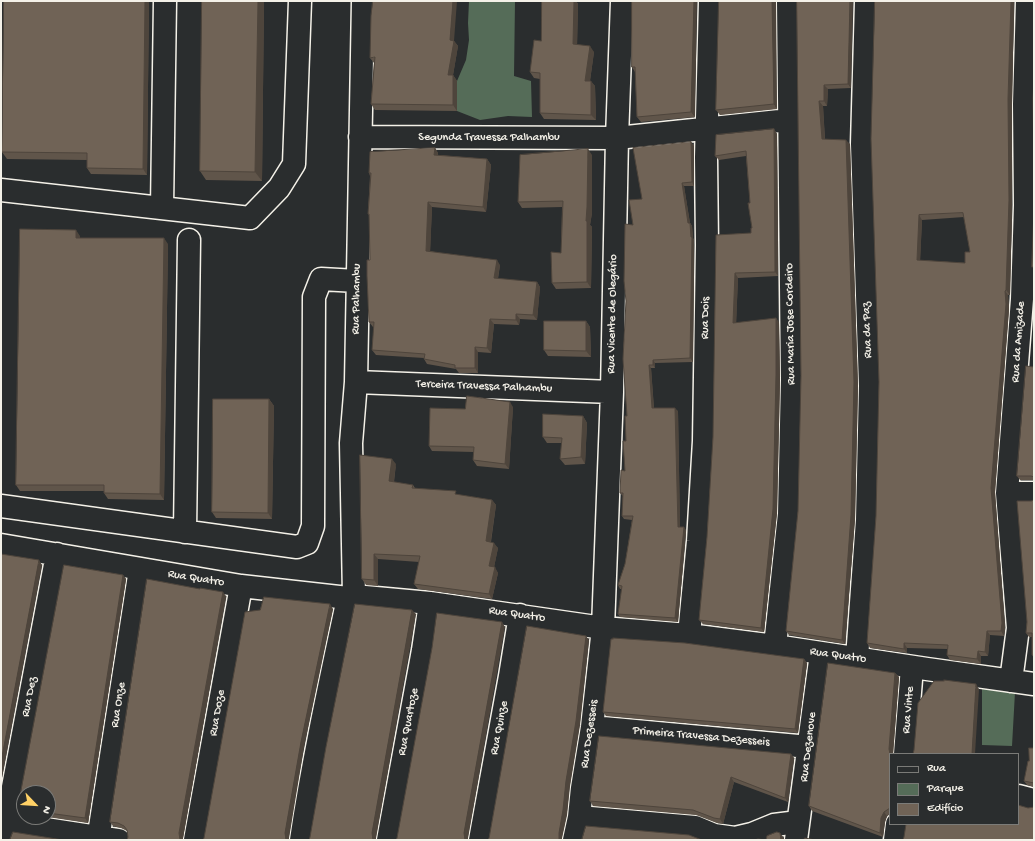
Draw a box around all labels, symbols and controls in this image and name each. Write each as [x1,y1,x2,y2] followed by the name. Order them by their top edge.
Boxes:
[418,131,560,145] street label: Segunda Travessa Palhambu
[605,254,621,374] street label: Rua Vicente de Olegário
[349,263,365,335] street label: Rua Palhambu
[783,263,799,385] street label: Rua Maria Jose Cordeiro
[698,297,714,339] street label: Rua Dois
[1009,301,1029,383] street label: Rua da Amizade
[860,302,876,358] street label: Rua da Paz
[416,377,552,397] street label: Terceira Travessa Palhambu
[167,567,225,591] street label: Rua Quatro
[488,604,546,626] street label: Rua Quatro
[809,645,867,667] street label: Rua Quatro
[19,676,41,718] street label: Rua Dez
[108,681,130,729] street label: Rua Onze
[900,686,918,734] street label: Rua Vinte
[395,687,423,757] street label: Rua Quartoze
[207,689,229,737] street label: Rua Doze
[578,699,602,769] street label: Rua Dezesseis
[488,700,512,756] street label: Rua Quinze
[798,711,820,783] street label: Rua Dezenove
[632,724,770,750] street label: Primeira Travessa Dezesseis
[889,753,1019,825] legend
[927,762,946,776] text: Rua
[927,782,964,796] text: Parque
[16,785,56,825] north arrow
[927,802,963,816] text: Edifício
[39,804,53,815] text: N

